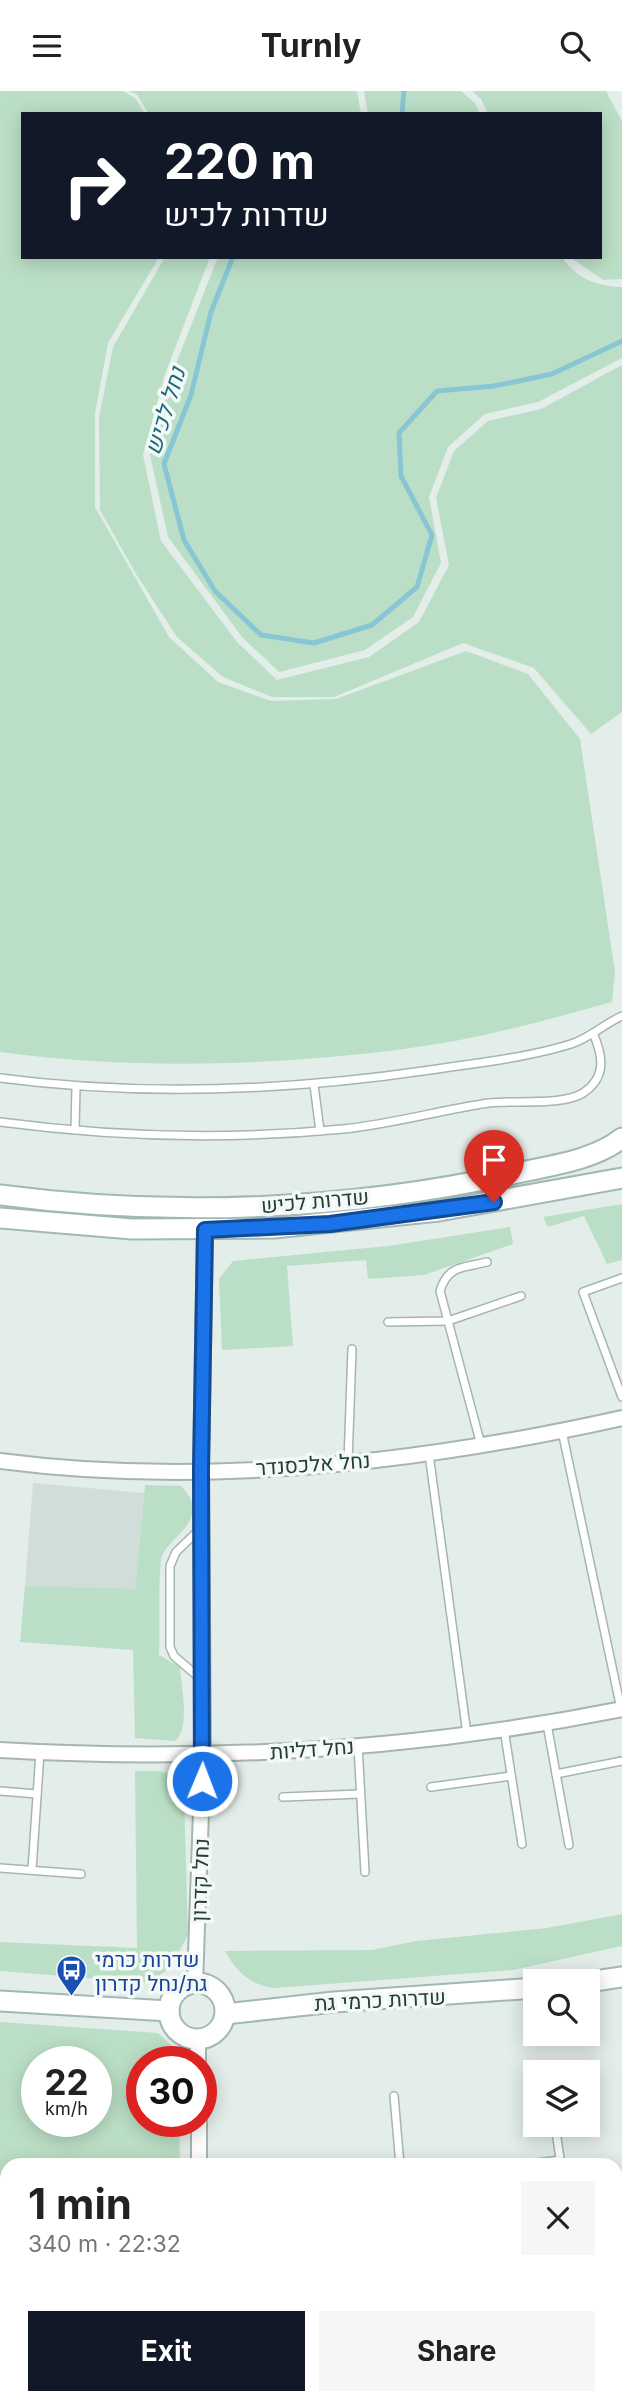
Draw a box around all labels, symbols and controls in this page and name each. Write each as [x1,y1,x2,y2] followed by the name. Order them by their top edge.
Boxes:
[261,26,361,65] text: Turnly
[28,27,66,65] icon: menu
[556,27,594,65] icon: search
[164,132,315,191] text: 220 m
[49,140,140,231] icon: right
[164,195,329,234] text: שדרות לכיש
[138,362,192,458] water label: נחל לכיש
[464,1130,524,1202] pin
[475,1141,513,1179] icon: arrive
[260,1184,370,1218] street label: שדרות לכיש
[255,1448,371,1480] street label: נחל אלכסנדר
[269,1734,355,1764] street label: נחל דליות
[165,1744,239,1818] position arrow
[186,1838,214,1922] street label: נחל קדרון
[95,1947,207,1996] place label: שדרות כרמי גת/נחל קדרון
[55,1954,89,1998] bus stop icon: שדרות כרמי גת/נחל קדרון
[523,1969,600,2137] map controls
[523,1969,600,2046] button: search
[314,1984,446,2016] street label: שדרות כרמי גת
[126,2046,217,2137] speed limit sign: 30
[523,2060,600,2137] button: layers
[44,2061,89,2103] text: 22
[45,2098,88,2119] text: km/h
[28,2178,132,2229] text: 1 min
[521,2181,595,2255] button: close
[28,2230,181,2258] text: 340 m · 22:32
[28,2311,305,2391] button: Exit
[319,2311,595,2391] button: Share

